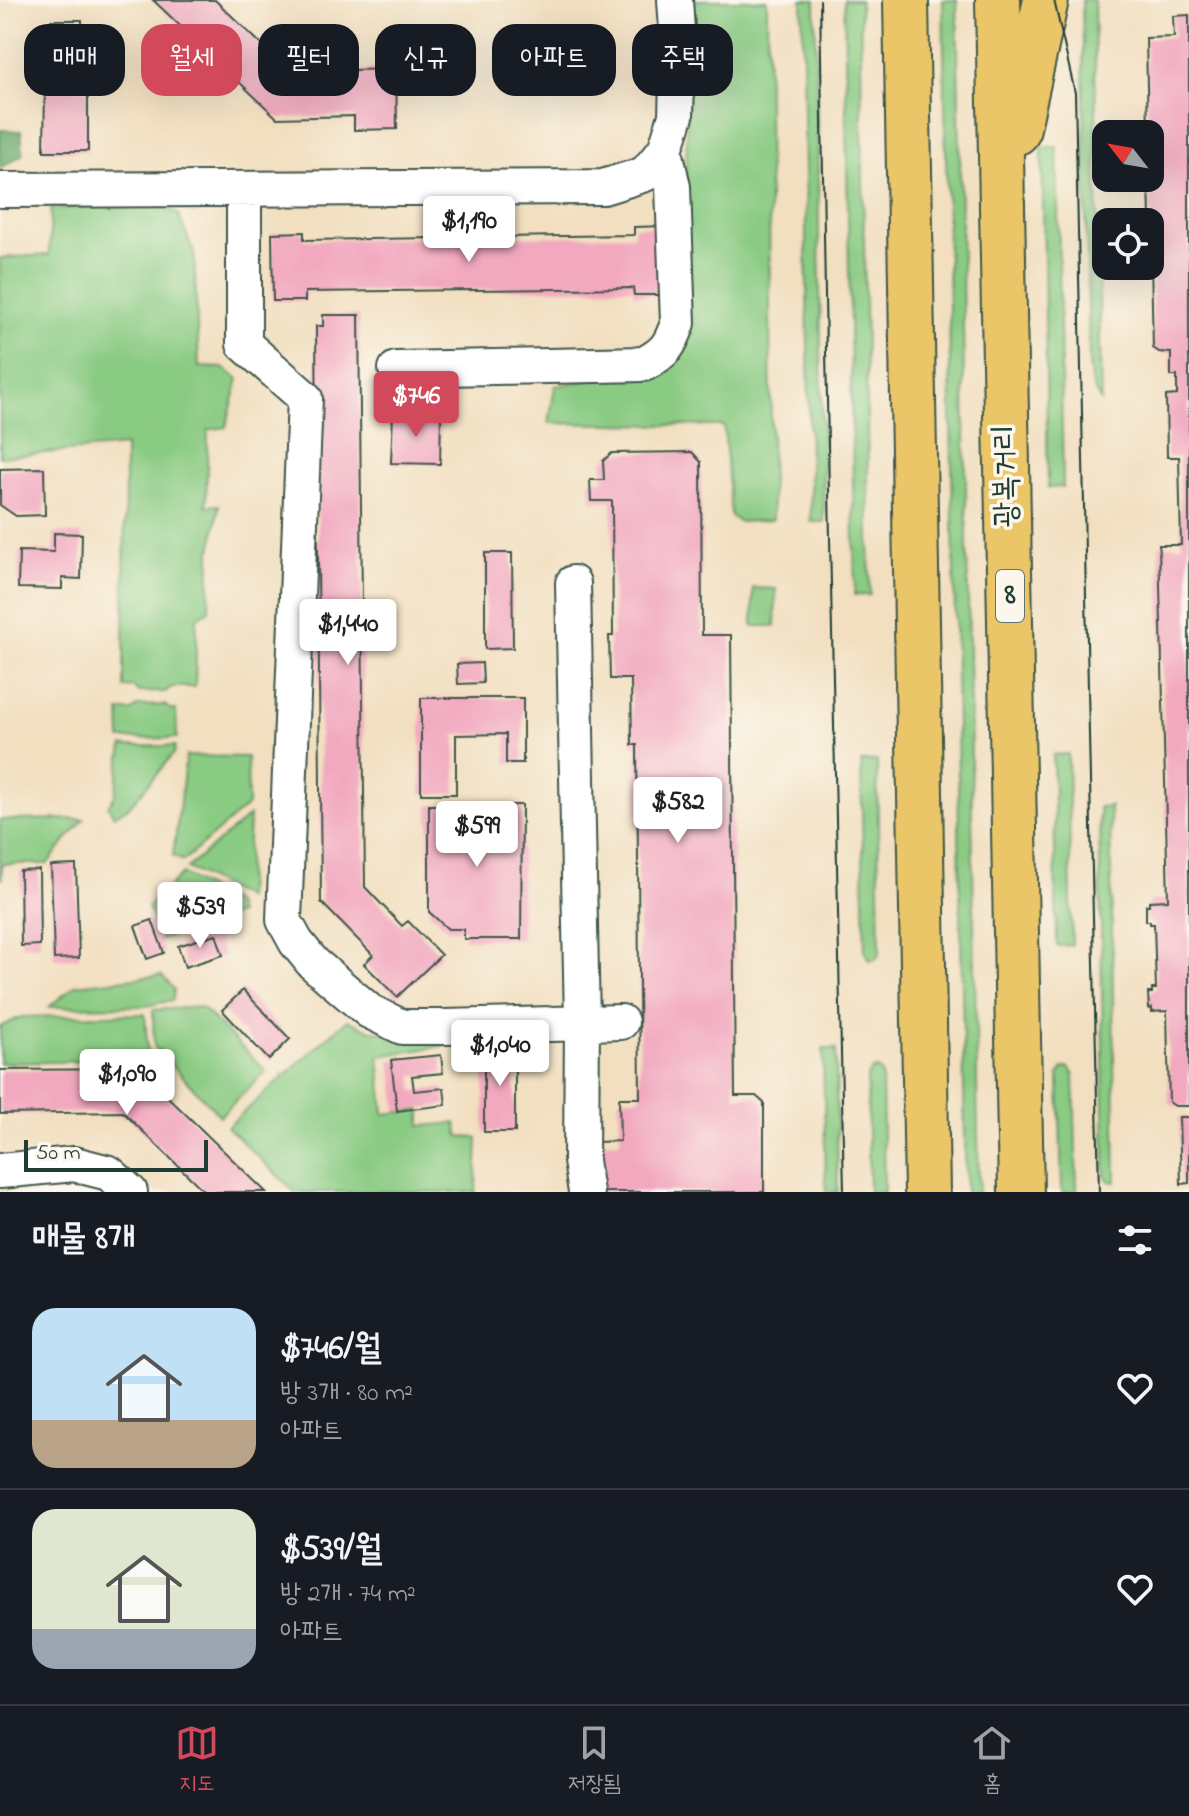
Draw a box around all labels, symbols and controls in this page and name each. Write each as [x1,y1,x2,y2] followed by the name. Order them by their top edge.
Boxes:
[24,24,125,96] chip: 매매
[141,24,242,96] chip: 월세
[258,24,359,96] chip: 필터
[375,24,476,96] chip: 신규
[492,24,616,96] chip: 아파트
[632,24,733,96] chip: 주택
[1092,120,1164,192] north arrow
[1092,120,1164,280] map controls
[404,196,534,264] pin: $1,190
[441,203,497,241] text: $1,190
[1092,208,1164,280] button: locate
[369,371,463,439] pin: $746
[392,378,440,416] text: $746
[983,424,1031,528] street label: 광복거리
[996,570,1024,622] road number: 8
[283,599,413,667] pin: $1,440
[317,606,379,644] text: $1,440
[631,777,725,845] pin: $582
[651,784,705,822] text: $582
[430,801,524,869] pin: $599
[454,808,500,846] text: $599
[153,882,247,950] pin: $539
[175,889,225,927] text: $539
[435,1020,565,1088] pin: $1,040
[469,1027,531,1065] text: $1,040
[62,1049,192,1117] pin: $1,090
[98,1056,156,1094] text: $1,090
[24,1136,208,1172] scale bar
[36,1138,81,1170] text: 50 m
[32,1215,135,1265] text: 매물 8개
[1113,1218,1157,1262] icon: filters
[280,1325,381,1375] text: $746/월
[96,1340,192,1436] icon: home
[1113,1366,1157,1410] icon: heart
[280,1375,413,1413] text: 방 3개 · 80 m²
[280,1413,343,1451] text: 아파트
[280,1526,382,1576] text: $539/월
[96,1541,192,1637] icon: home
[1113,1567,1157,1611] icon: heart
[280,1576,416,1614] text: 방 2개 · 74 m²
[280,1614,343,1652] text: 아파트
[175,1721,219,1801] tab: 지도
[568,1721,621,1801] tab: 저장됨
[970,1721,1014,1801] tab: 홈

